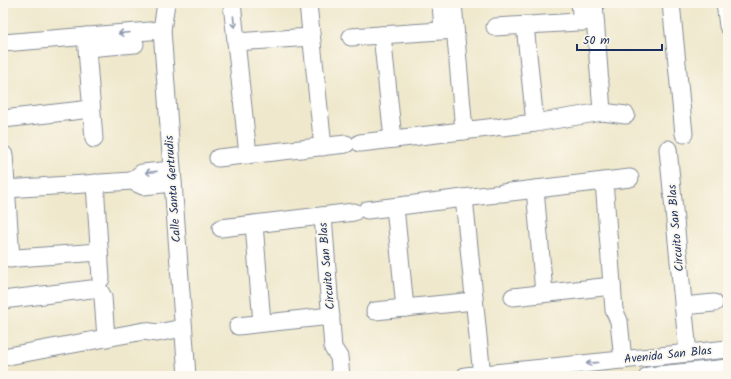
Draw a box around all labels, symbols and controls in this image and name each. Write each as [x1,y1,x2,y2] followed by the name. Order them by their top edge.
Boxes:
[230,15,238,28] one-way arrow
[577,26,662,52] scale bar
[118,29,131,37] one-way arrow
[583,31,610,50] text: 50 m
[160,135,186,243] street label: Calle Santa Gertrudis
[145,168,158,176] one-way arrow
[663,184,689,272] street label: Circuito San Blas
[314,222,340,310] street label: Circuito San Blas
[623,341,713,369] street label: Avenida San Blas
[586,360,599,367] one-way arrow

